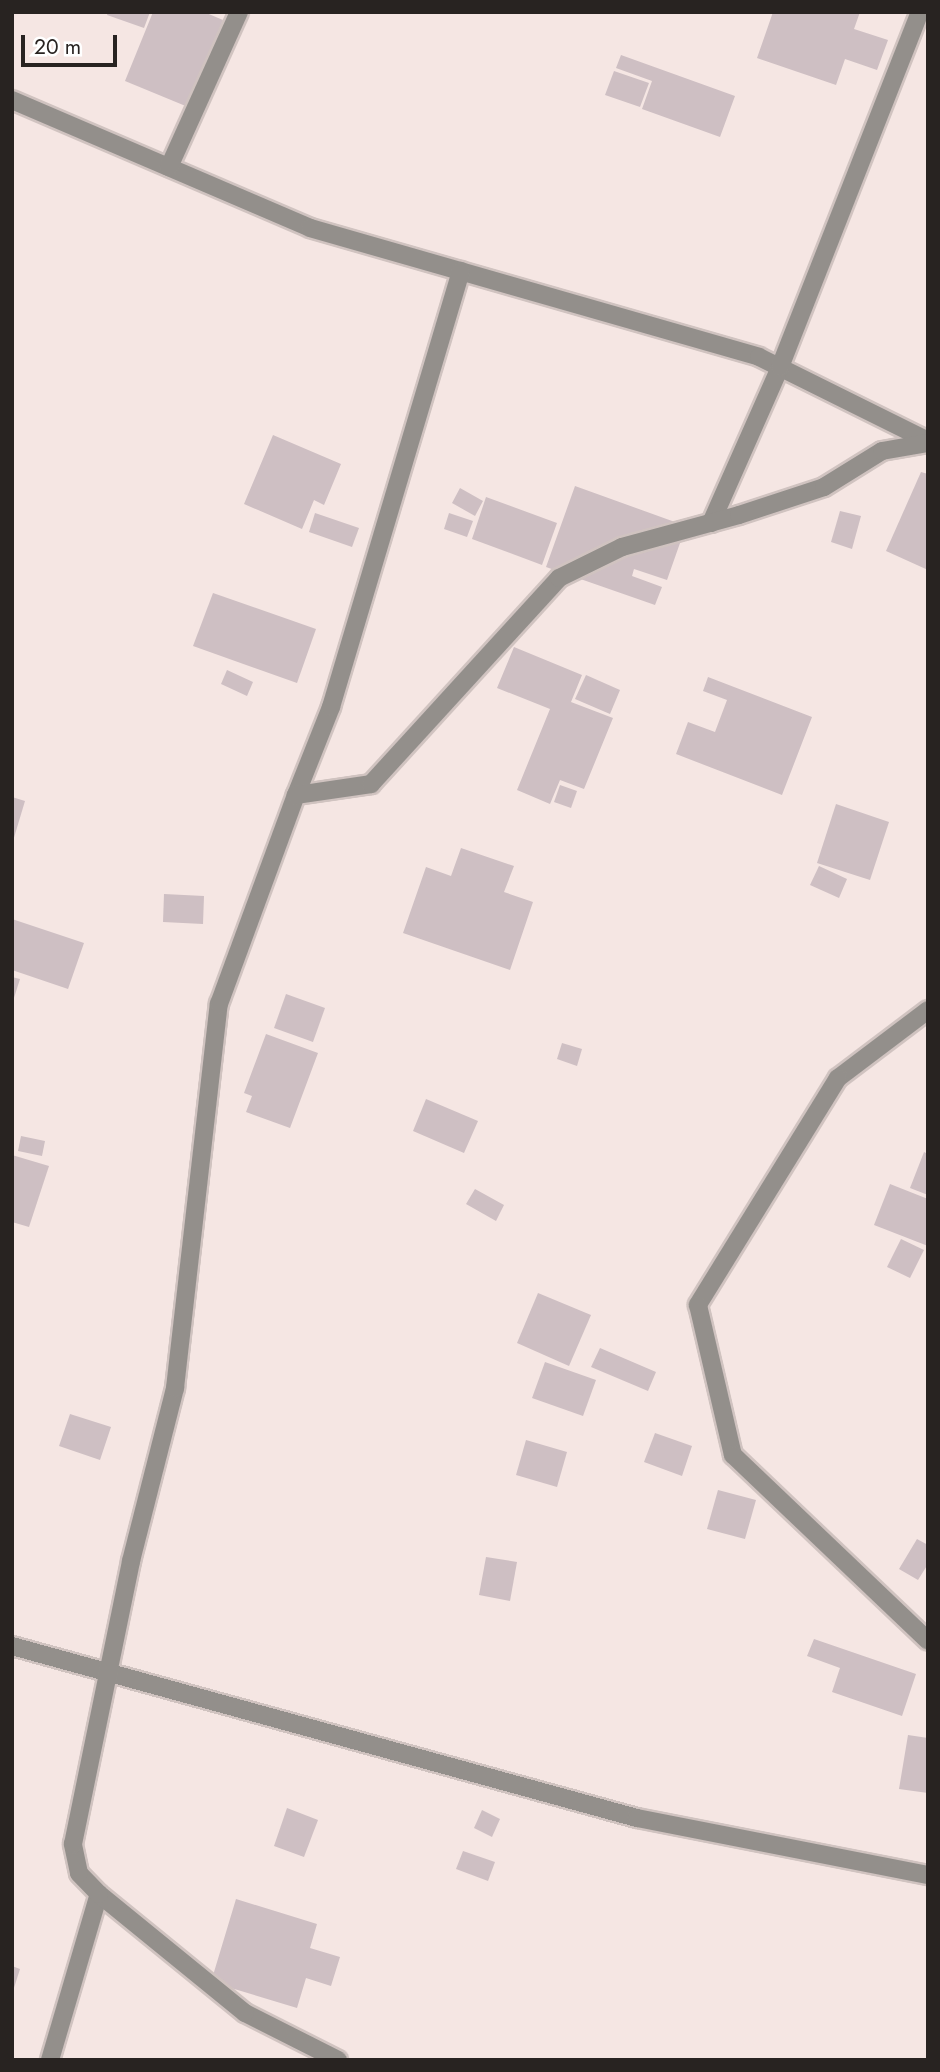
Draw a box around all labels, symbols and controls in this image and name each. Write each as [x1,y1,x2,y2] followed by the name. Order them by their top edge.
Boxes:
[24,21,121,65] scale bar
[34,32,81,62] text: 20 m

